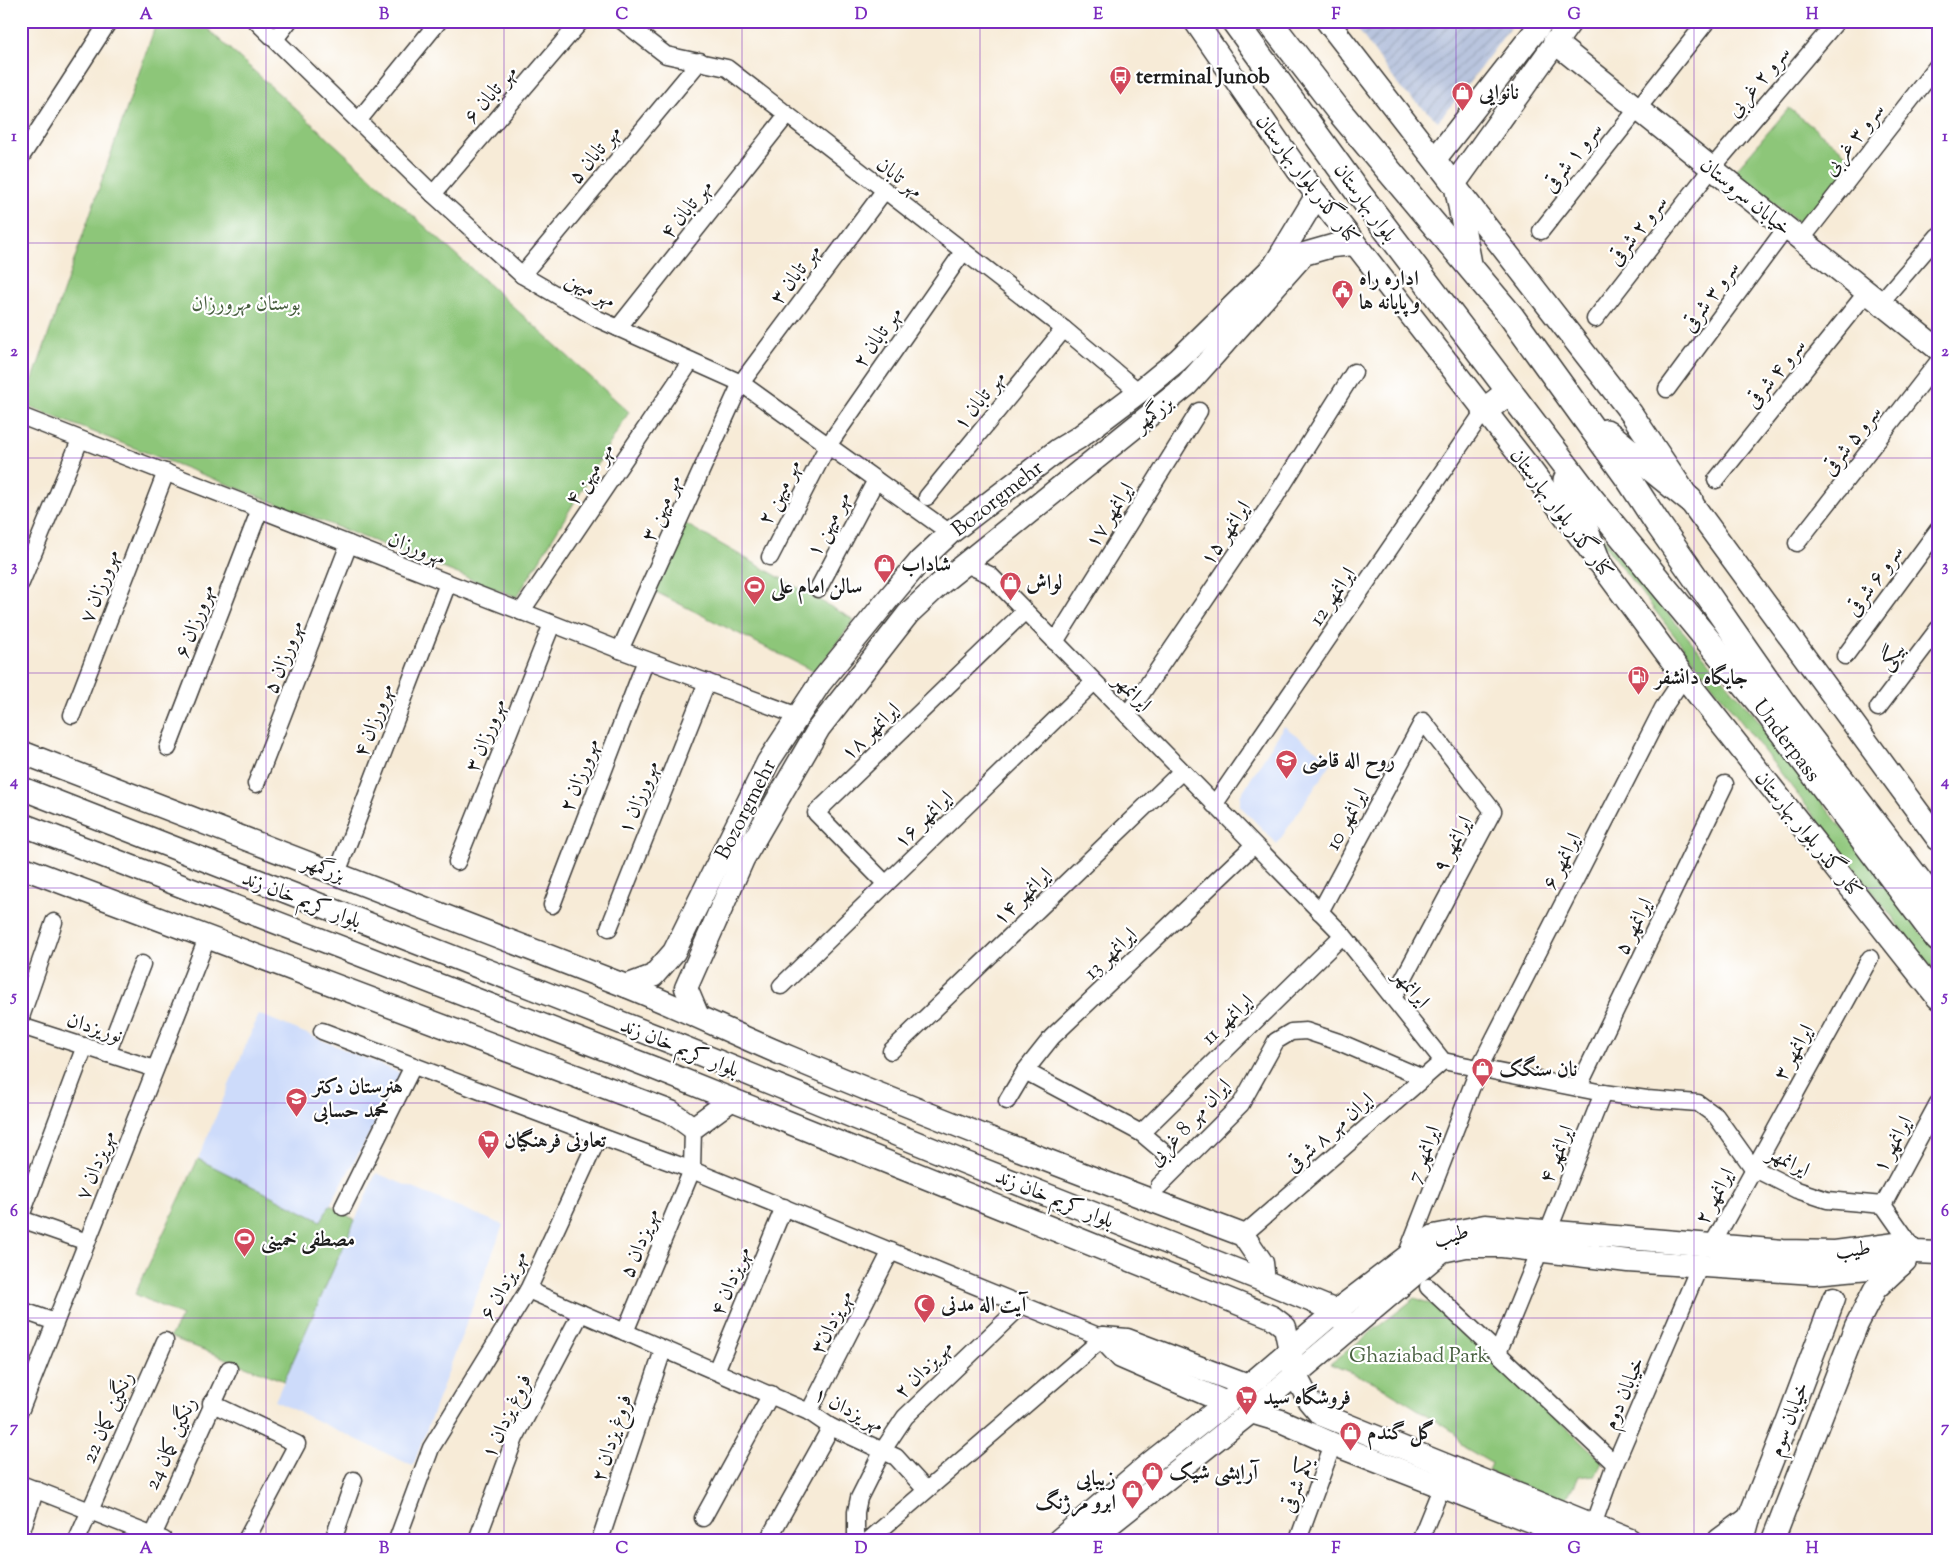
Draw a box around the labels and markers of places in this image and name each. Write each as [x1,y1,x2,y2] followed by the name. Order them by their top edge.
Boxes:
[1136,63,1270,93] place label: terminal Junob
[1108,64,1132,95] bus stop icon: terminal Junob
[1478,79,1519,109] place label: نانوایی
[1451,80,1475,111] shop icon: نانوایی
[1359,265,1420,319] place label: اداره راه و پایانه ها
[1331,278,1355,309] public building icon: اداره راه و پایانه ها
[901,551,951,581] place label: شاداب
[873,552,897,583] shop icon: شاداب
[1026,569,1062,599] place label: لواش
[998,570,1022,601] shop icon: لواش
[770,573,862,605] place label: سالن امام علی
[743,574,767,605] sports icon: سالن امام علی
[1653,663,1748,694] place label: جایگاه دانشفر
[1627,665,1651,696] fuel station icon: جایگاه دانشفر
[1302,747,1395,779] place label: روح اله قاضی
[1274,748,1298,779] school or university icon: روح اله قاضی
[1499,1055,1577,1086] place label: نان سنگک
[1471,1057,1495,1088] shop icon: نان سنگک
[311,1073,403,1127] place label: هنرستان دکتر محمد حسابی
[285,1086,309,1117] school or university icon: هنرستان دکتر محمد حسابی
[504,1127,607,1157] place label: تعاونی فرهنگیان
[476,1128,500,1159] supermarket icon: تعاونی فرهنگیان
[261,1226,355,1256] place label: مصطفی خمینی
[233,1227,257,1258] sports icon: مصطفی خمینی
[940,1291,1029,1321] place label: آیت اله مدنی
[913,1292,937,1323] mosque icon: آیت اله مدنی
[1263,1383,1351,1414] place label: فروشگاه سید
[1235,1385,1259,1416] supermarket icon: فروشگاه سید
[1367,1419,1435,1451] place label: گل گندم
[1339,1420,1363,1451] shop icon: گل گندم
[1169,1459,1260,1489] place label: آرایشی شیک
[1141,1460,1165,1491] shop icon: آرایشی شیک
[1035,1465,1116,1519] place label: زیبایی ابرو مرژنگ
[1120,1478,1144,1509] shop icon: زیبایی ابرو مرژنگ

